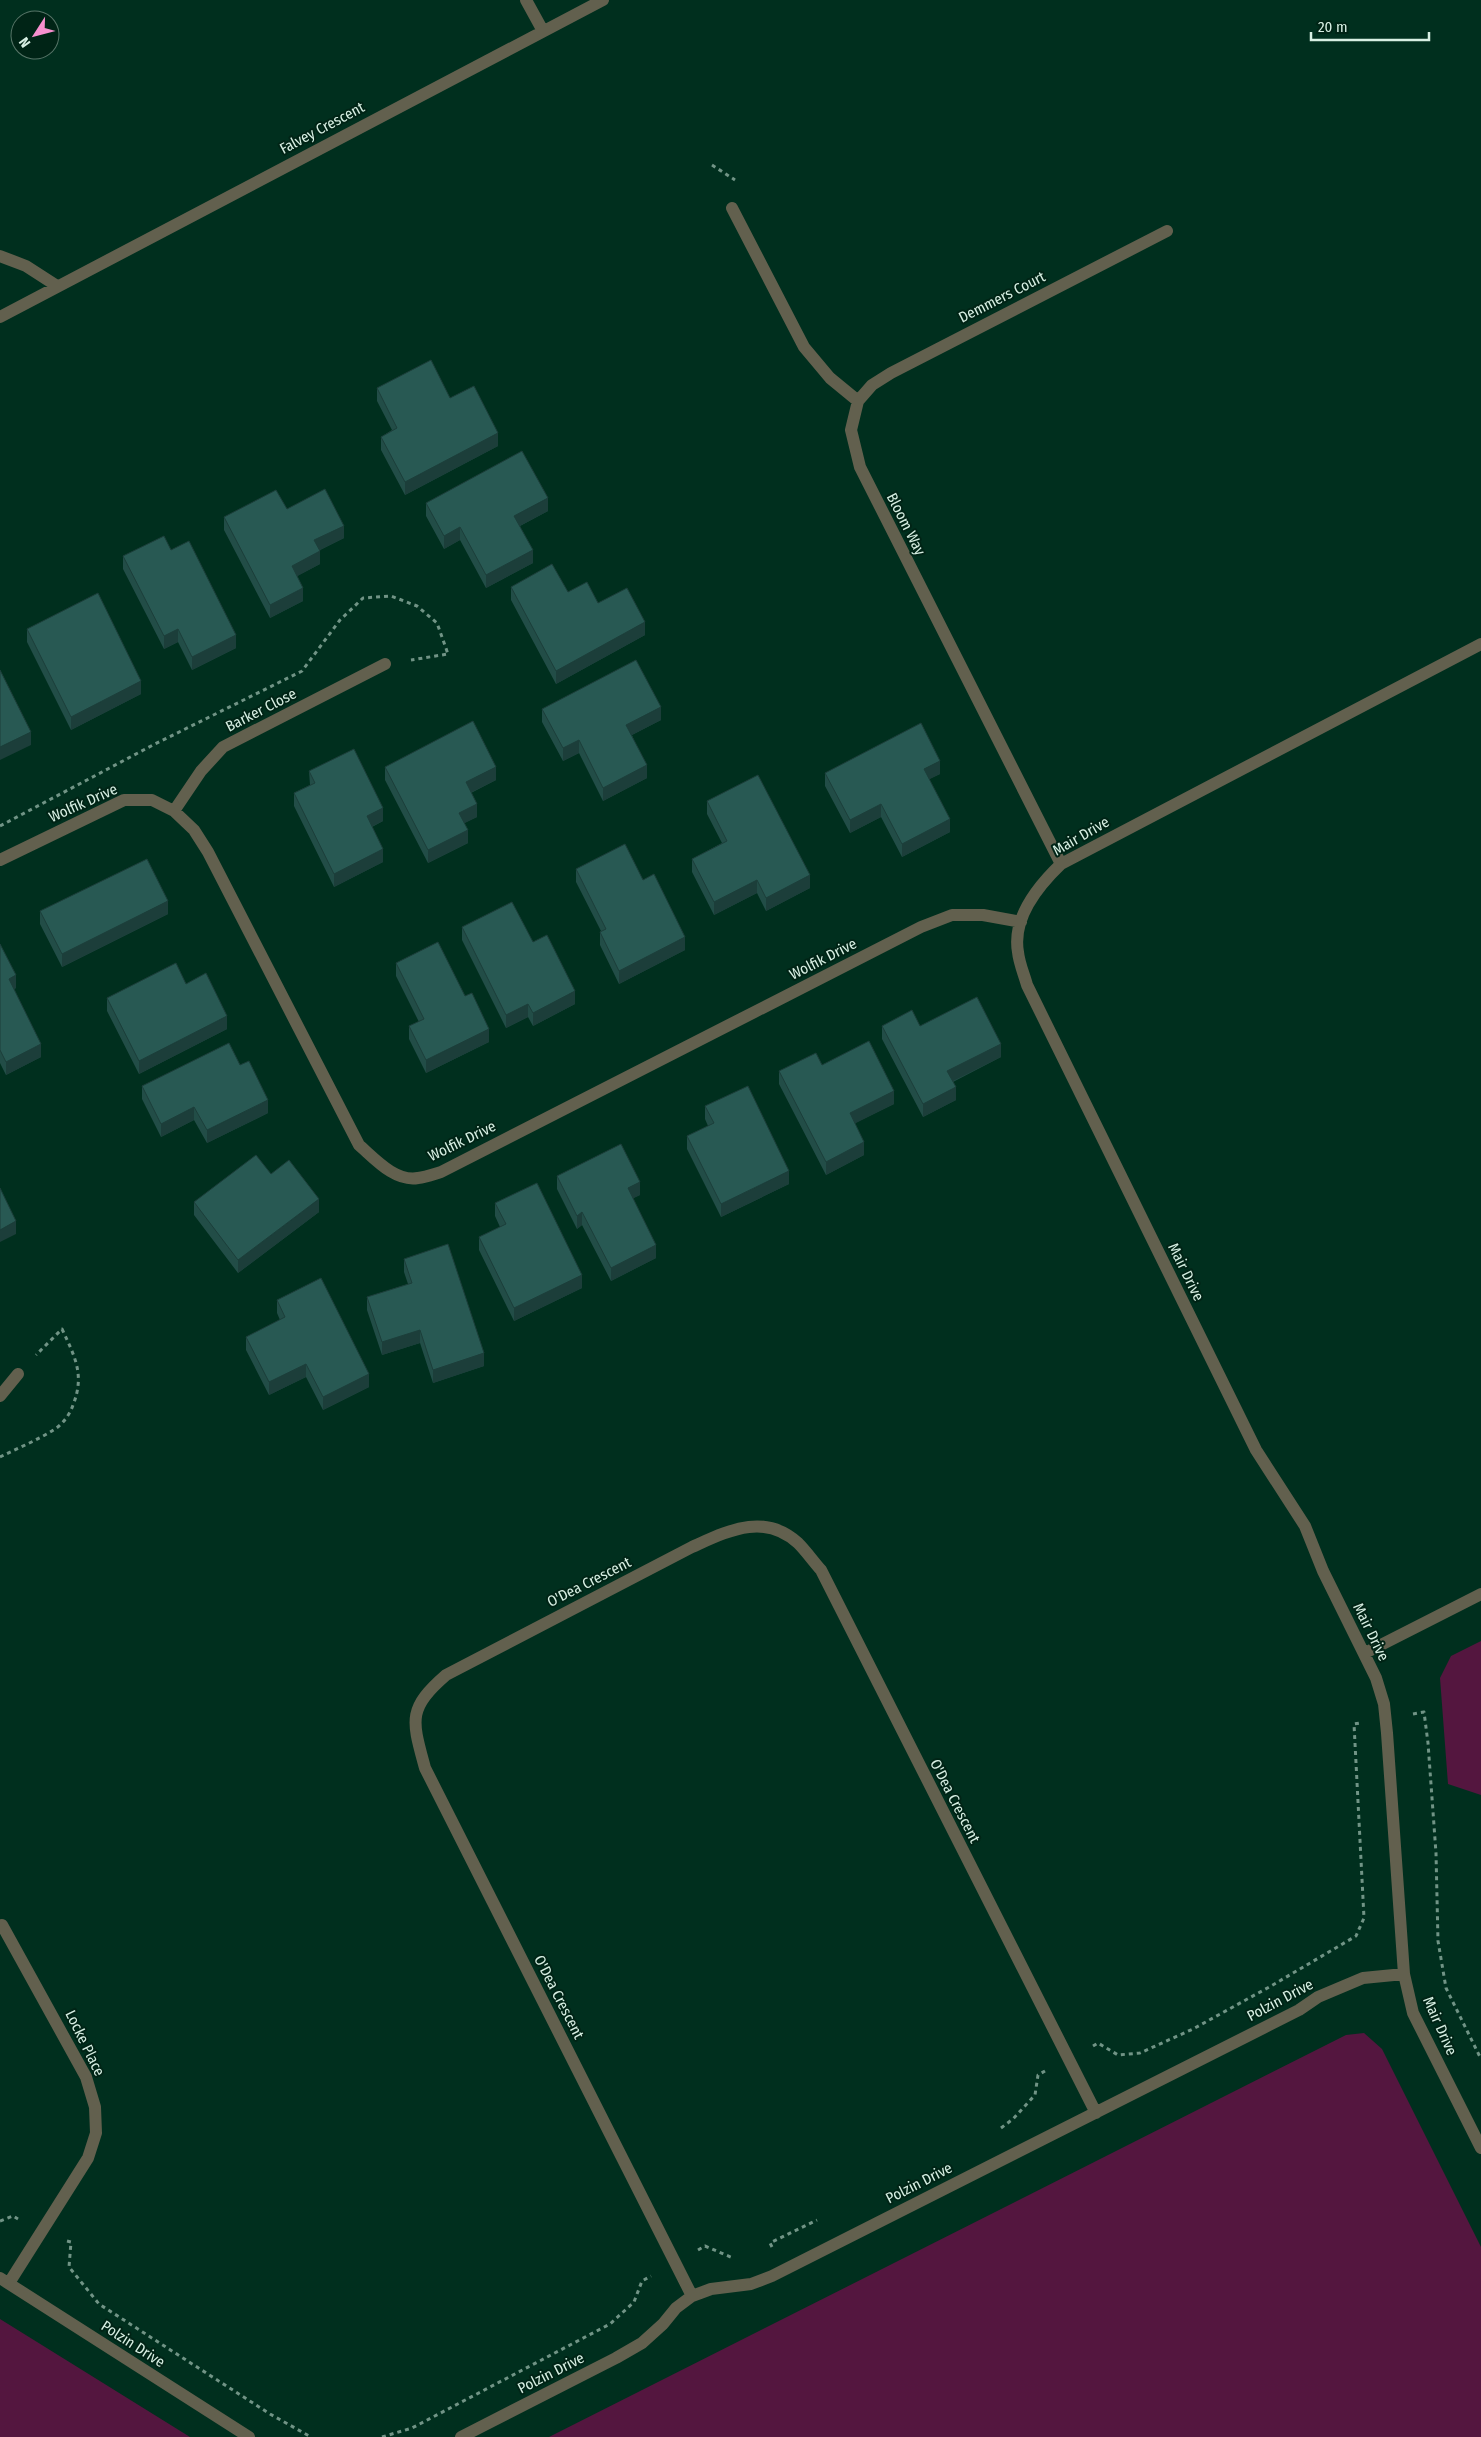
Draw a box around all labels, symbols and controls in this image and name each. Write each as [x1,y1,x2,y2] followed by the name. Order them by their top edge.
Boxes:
[10,10,60,60] north arrow
[1311,10,1428,42] scale bar
[1318,18,1348,36] text: 20 m
[16,34,34,51] text: N
[277,98,367,158] street label: Falvey Crescent
[956,267,1048,327] street label: Demmers Court
[883,490,929,558] street label: Bloom Way
[223,685,299,735] street label: Barker Close
[46,780,120,826] street label: Wolfik Drive
[1050,813,1112,859] street label: Mair Drive
[786,934,860,984] street label: Wolfik Drive
[425,1117,499,1165] street label: Wolfik Drive
[1164,1240,1208,1304] street label: Mair Drive
[544,1553,634,1611] street label: O'Dea Crescent
[1349,1600,1393,1664] street label: Mair Drive
[926,1756,984,1846] street label: O'Dea Crescent
[530,1952,588,2042] street label: O'Dea Crescent
[1244,1975,1316,2025] street label: Polzin Drive
[1419,1994,1461,2058] street label: Mair Drive
[61,2007,109,2079] street label: Locke Place
[883,2159,955,2207] street label: Polzin Drive
[98,2317,168,2371] street label: Polzin Drive
[515,2349,587,2397] street label: Polzin Drive

